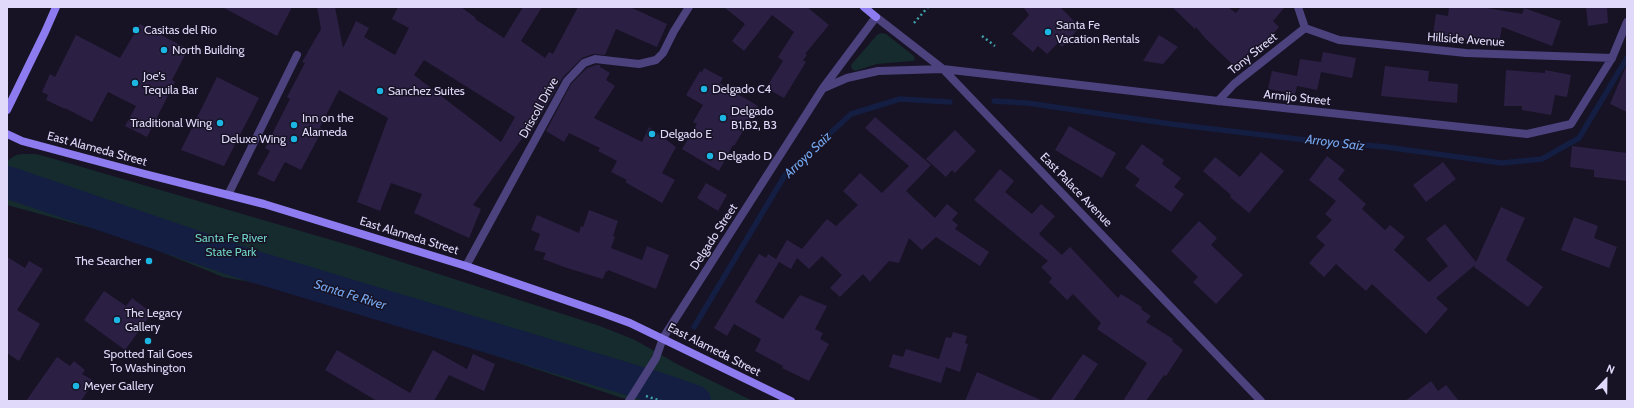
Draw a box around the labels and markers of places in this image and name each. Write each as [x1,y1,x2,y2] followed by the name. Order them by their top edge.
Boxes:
[1056,18,1140,46] place label: Santa Fe Vacation Rentals
[144,23,217,37] place label: Casitas del Rio
[131,25,141,35] marker: Casitas del Rio
[1043,27,1053,37] marker: Santa Fe Vacation Rentals
[172,43,245,57] place label: North Building
[159,45,169,55] marker: North Building
[143,69,198,97] place label: Joe's Tequila Bar
[130,78,140,88] marker: Joe's Tequila Bar
[712,82,771,96] place label: Delgado C4
[388,84,465,98] place label: Sanchez Suites
[699,84,709,94] marker: Delgado C4
[375,86,385,96] marker: Sanchez Suites
[731,104,777,132] place label: Delgado B1,B2, B3
[302,111,354,139] place label: Inn on the Alameda
[718,113,728,123] marker: Delgado B1,B2, B3
[130,116,212,130] place label: Traditional Wing
[215,118,225,128] marker: Traditional Wing
[289,120,299,130] marker: Inn on the Alameda
[660,127,712,141] place label: Delgado E
[647,129,657,139] marker: Delgado E
[221,132,286,146] place label: Deluxe Wing
[289,134,299,144] marker: Deluxe Wing
[718,149,772,163] place label: Delgado D
[705,151,715,161] marker: Delgado D
[75,254,141,268] place label: The Searcher
[144,256,154,266] marker: The Searcher
[125,306,182,334] place label: The Legacy Gallery
[112,315,122,325] marker: The Legacy Gallery
[143,336,153,346] marker: Spotted Tail Goes To Washington
[104,347,192,375] place label: Spotted Tail Goes To Washington
[84,379,154,393] place label: Meyer Gallery
[71,381,81,391] marker: Meyer Gallery

